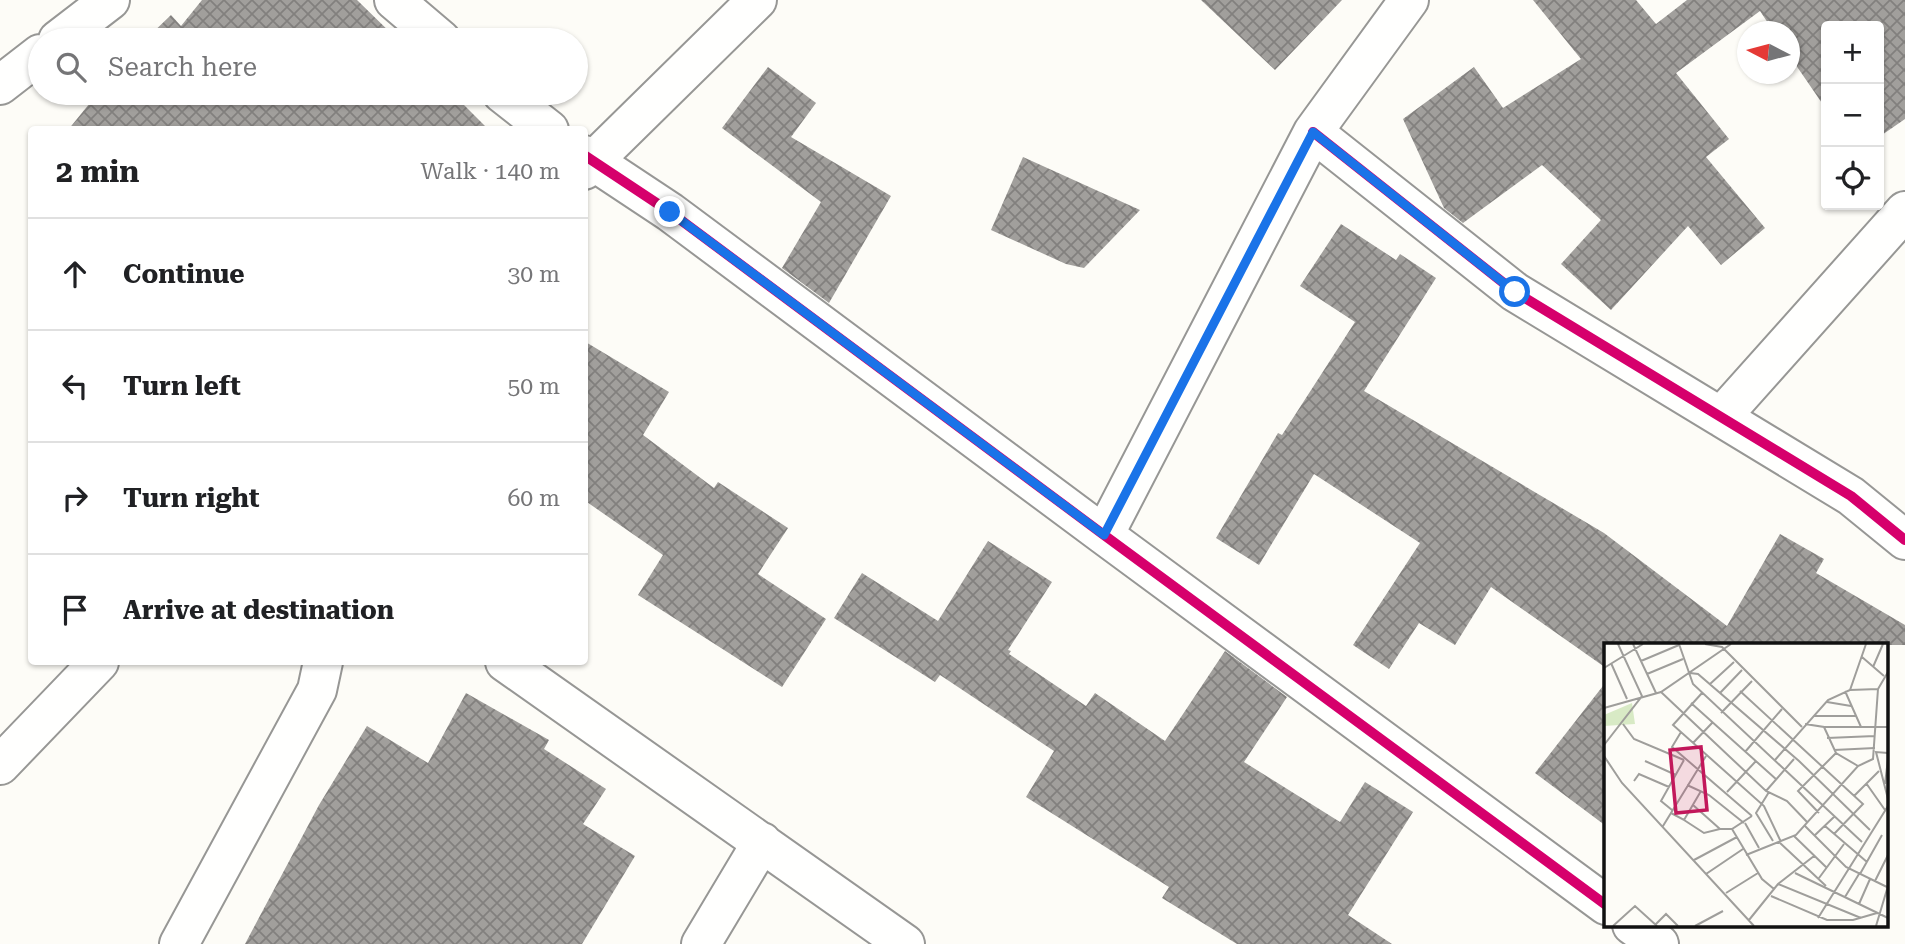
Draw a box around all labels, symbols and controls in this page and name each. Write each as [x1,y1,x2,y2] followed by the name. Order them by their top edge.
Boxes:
[1737,21,1800,84] north arrow
[1821,21,1884,210] map controls
[1821,21,1884,84] button: +
[28,28,588,105] search box
[52,48,90,86] icon: search
[108,52,257,82] text: Search here
[1821,84,1884,147] button: −
[1821,147,1884,210] button: locate
[56,154,139,189] text: 2 min
[421,158,560,185] text: Walk · 140 m
[654,196,685,227] route end
[56,255,94,293] icon: ahead
[123,259,245,289] text: Continue
[507,261,560,288] text: 30 m
[1499,276,1530,307] route start
[56,367,94,405] icon: left
[123,371,241,401] text: Turn left
[507,373,560,400] text: 50 m
[56,479,94,517] icon: right
[123,483,259,513] text: Turn right
[507,485,560,512] text: 60 m
[56,591,94,629] icon: arrive
[123,595,394,625] text: Arrive at destination
[1604,643,1888,926] inset map

